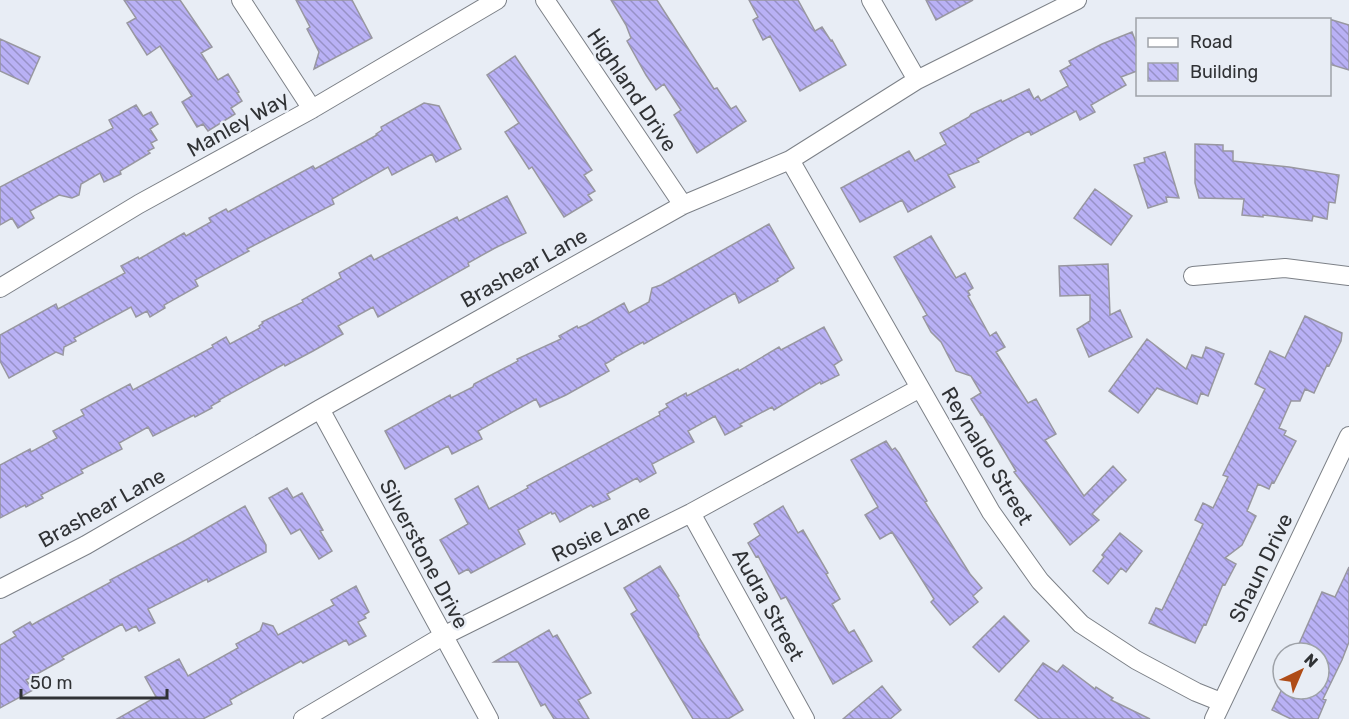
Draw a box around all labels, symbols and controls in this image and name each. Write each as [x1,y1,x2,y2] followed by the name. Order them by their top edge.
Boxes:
[1136,18,1331,96] legend
[582,23,683,156] street label: Highland Drive
[1190,31,1233,53] text: Road
[1190,61,1258,83] text: Building
[182,85,293,162] street label: Manley Way
[456,222,591,313] street label: Brashear Lane
[936,382,1038,529] street label: Reynaldo Street
[34,462,169,553] street label: Brashear Lane
[375,475,474,633] street label: Silverstone Drive
[548,498,654,567] street label: Rosie Lane
[1223,509,1298,627] street label: Shaun Drive
[727,544,810,665] street label: Audra Street
[1271,641,1331,701] north arrow
[1300,650,1322,671] text: N
[21,662,166,700] scale bar
[30,672,73,694] text: 50 m

